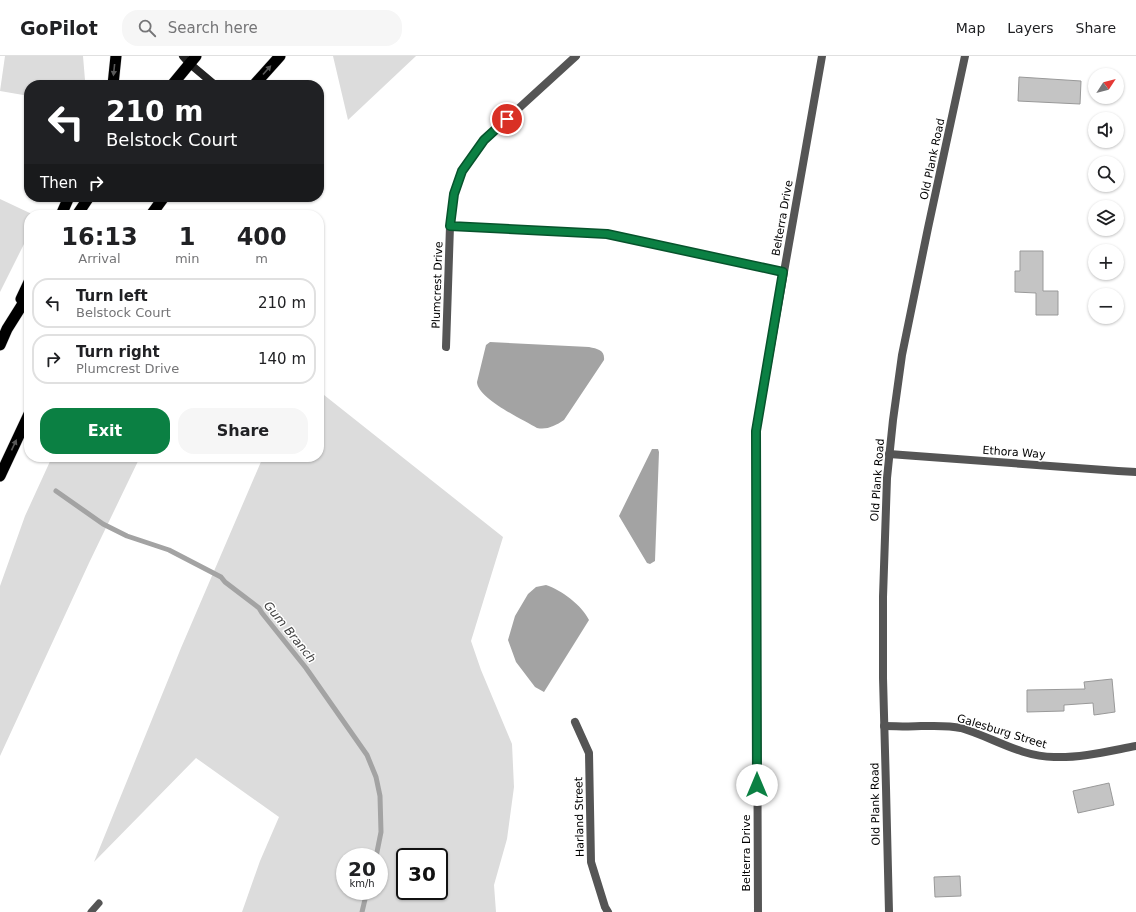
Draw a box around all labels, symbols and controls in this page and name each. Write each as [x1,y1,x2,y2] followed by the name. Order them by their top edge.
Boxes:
[122,10,402,46] search box
[20,17,98,39] text: GoPilot
[136,17,158,39] icon: search
[168,19,258,37] text: Search here
[956,20,985,36] text: Map
[1007,20,1054,36] text: Layers
[1076,20,1116,36] text: Share
[111,64,118,77] one-way arrow
[262,65,271,76] one-way arrow
[1088,68,1124,104] north arrow
[1088,68,1124,324] map controls
[106,95,203,128] text: 210 m
[40,96,92,148] icon: left
[490,102,524,136] pin
[496,108,518,130] icon: arrive
[1088,112,1124,148] button: sound
[917,117,947,201] street label: Old Plank Road
[106,129,237,150] text: Belstock Court
[1088,156,1124,192] button: search
[85,172,107,194] icon: right
[40,174,77,192] text: Then
[769,179,796,257] street label: Belterra Drive
[1088,200,1124,236] button: layers
[61,223,138,251] text: 16:13
[179,223,195,251] text: 1
[237,223,287,251] text: 400
[429,241,446,329] street label: Plumcrest Drive
[1088,244,1124,280] button: +
[78,251,121,266] text: Arrival
[175,251,199,266] text: min
[255,251,268,266] text: m
[76,287,148,305] text: Turn left
[1088,288,1124,324] button: −
[42,292,64,314] icon: left
[258,294,306,312] text: 210 m
[76,305,171,320] text: Belstock Court
[76,343,160,361] text: Turn right
[42,348,64,370] icon: right
[258,350,306,368] text: 140 m
[76,361,179,376] text: Plumcrest Drive
[40,408,170,454] button: Exit
[178,408,308,454] button: Share
[868,438,887,522] street label: Old Plank Road
[11,439,18,451] one-way arrow
[982,444,1046,461] street label: Ethora Way
[261,599,319,665] water label: Gum Branch
[955,712,1049,751] street label: Galesburg Street
[868,762,883,846] street label: Old Plank Road
[736,764,778,806] position arrow
[572,776,587,857] street label: Harland Street
[740,814,753,891] street label: Belterra Drive
[396,848,448,900] speed limit sign: 30
[348,857,376,881] text: 20
[349,878,375,889] text: km/h

